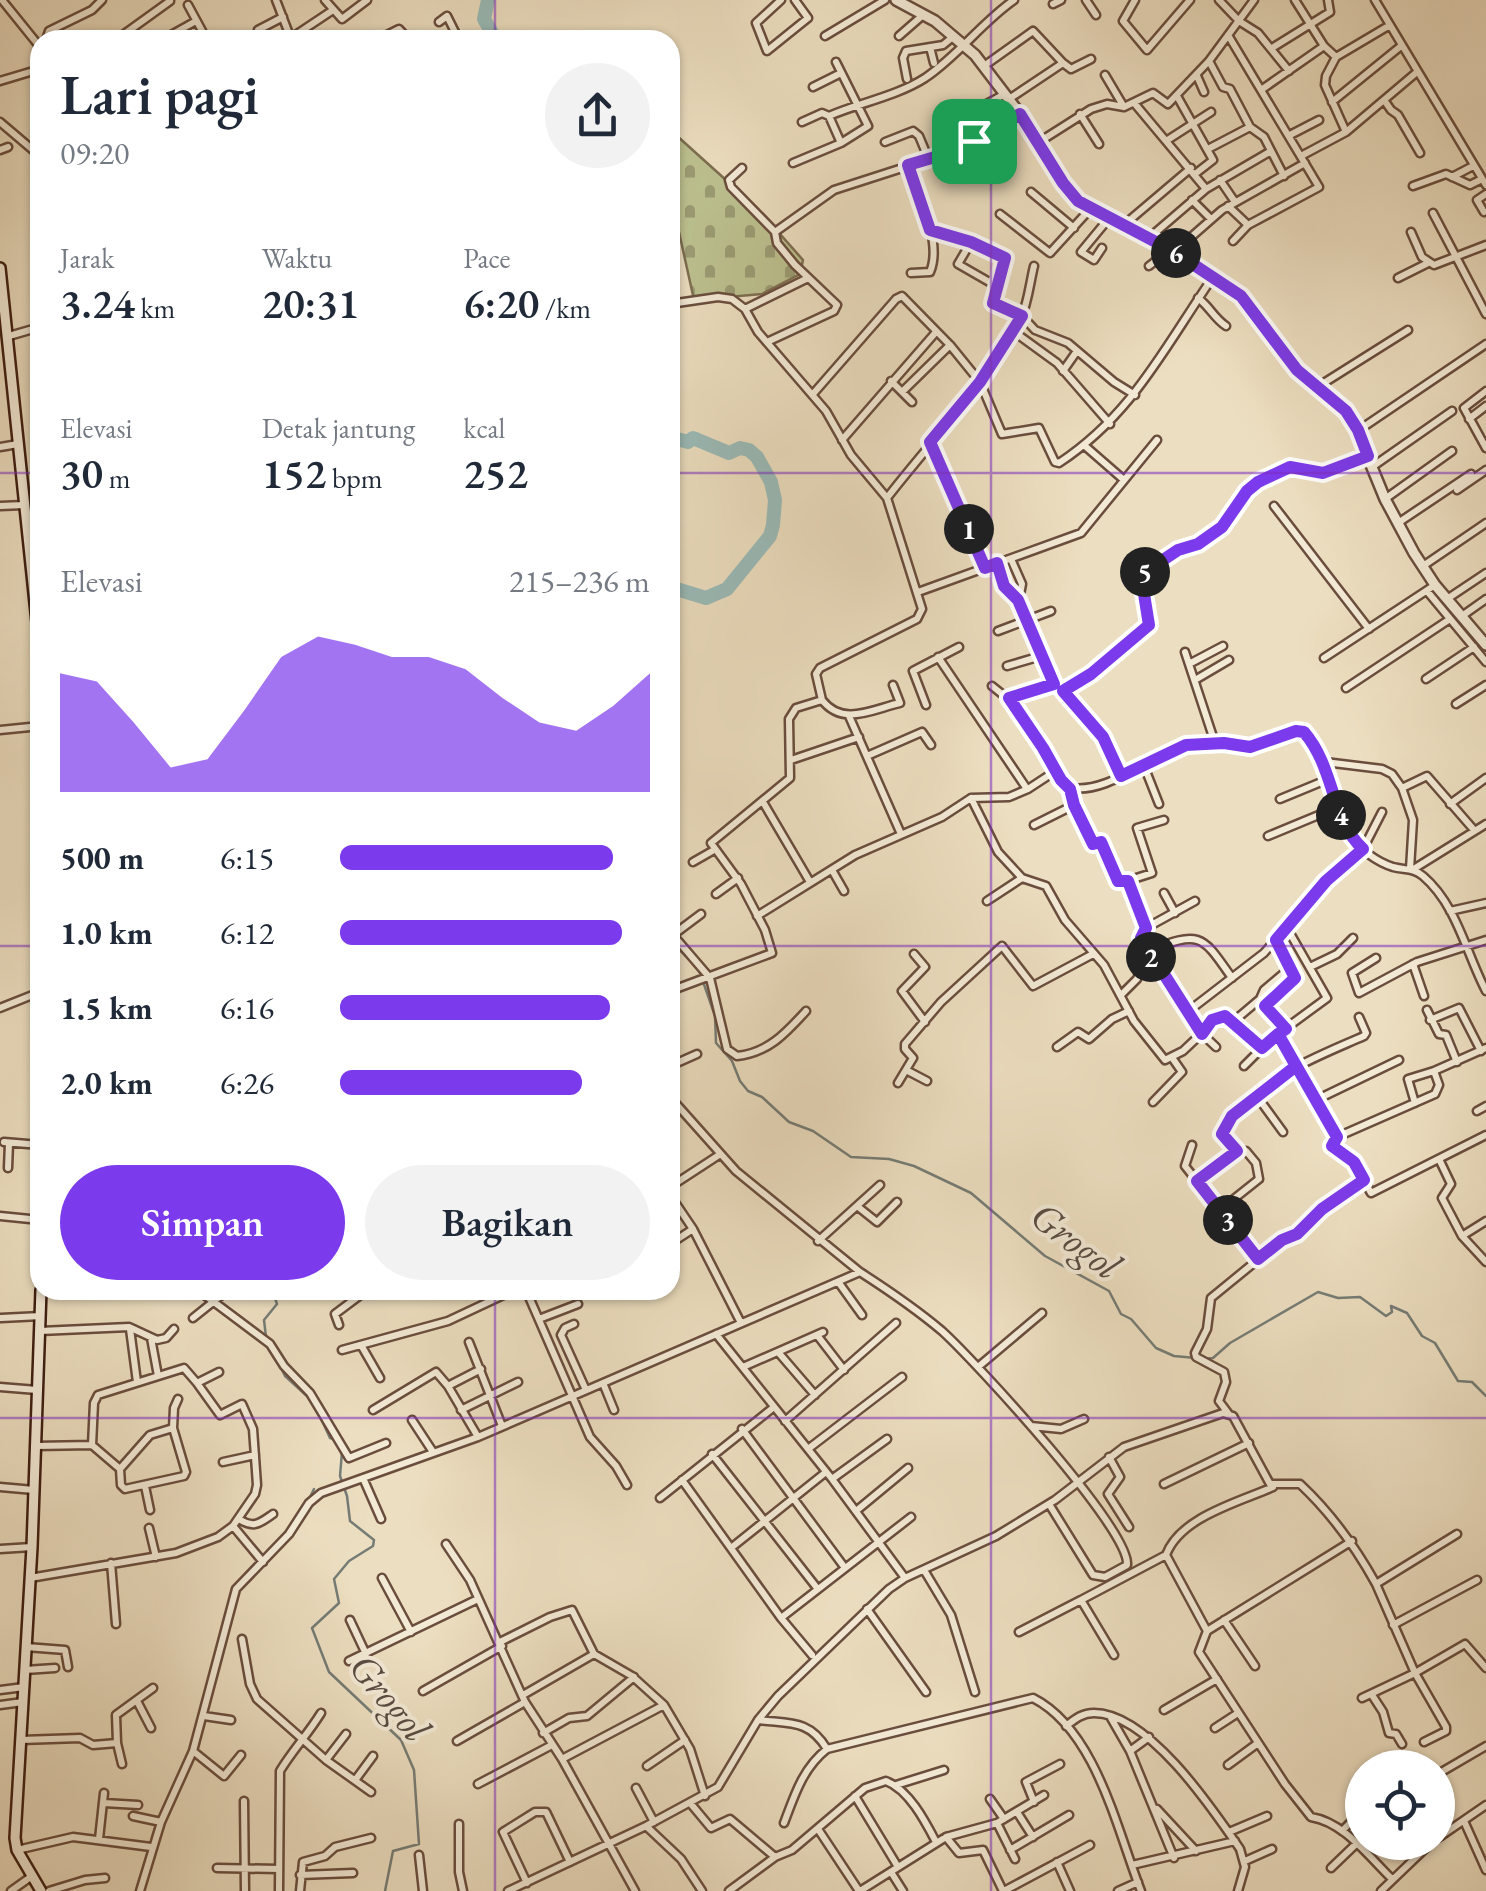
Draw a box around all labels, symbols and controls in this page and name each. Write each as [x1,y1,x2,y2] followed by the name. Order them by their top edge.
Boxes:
[60,59,259,130] text: Lari pagi
[545,63,650,168] button: share
[932,99,1017,184] pin
[947,114,1002,169] icon: arrive
[60,132,129,174] text: 09:20
[1151,228,1201,278] pin: 6
[1169,235,1183,271] text: 6
[60,240,114,276] text: Jarak
[262,240,332,276] text: Waktu
[463,240,510,276] text: Pace
[60,276,135,331] text: 3.24
[262,276,359,331] text: 20:31
[463,276,539,331] text: 6:20
[135,290,175,326] text: km
[539,290,591,326] text: /km
[60,410,132,446] text: Elevasi
[262,410,415,446] text: Detak jantung
[463,410,505,446] text: kcal
[60,446,103,501] text: 30
[262,446,326,501] text: 152
[463,446,528,501] text: 252
[103,460,130,496] text: m
[326,460,383,496] text: bpm
[944,504,994,554] pin: 1
[962,511,976,547] text: 1
[1120,547,1170,597] pin: 5
[1138,554,1152,590] text: 5
[60,560,143,602] text: Elevasi
[509,560,650,602] text: 215–236 m
[1316,790,1366,840] pin: 4
[1334,797,1348,833] text: 4
[60,837,144,879] text: 500 m
[220,837,274,879] text: 6:15
[60,912,153,954] text: 1.0 km
[220,912,274,954] text: 6:12
[1126,932,1176,982] pin: 2
[1144,939,1158,975] text: 2
[60,987,153,1029] text: 1.5 km
[220,987,274,1029] text: 6:16
[60,1062,153,1104] text: 2.0 km
[220,1062,274,1104] text: 6:26
[60,1165,345,1280] button: Simpan
[365,1165,650,1280] button: Bagikan
[1020,1189,1133,1292] water label: Grogol
[1203,1195,1253,1245] pin: 3
[1221,1202,1235,1238] text: 3
[338,1642,443,1753] water label: Grogol
[1345,1750,1455,1860] map controls
[1345,1750,1455,1860] button: locate

